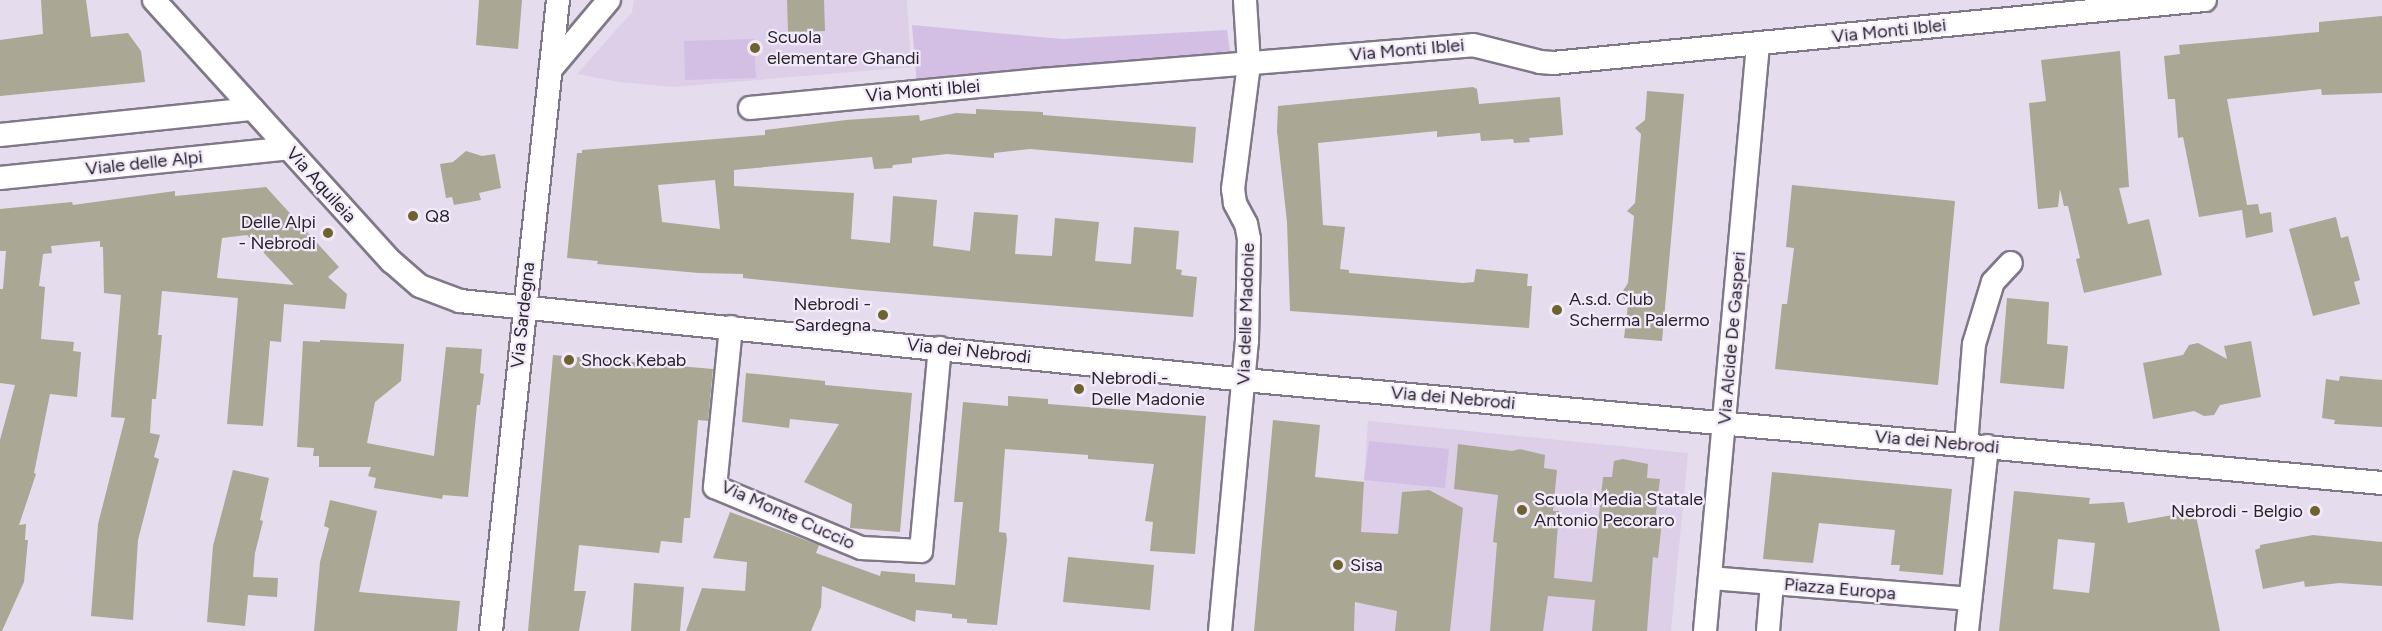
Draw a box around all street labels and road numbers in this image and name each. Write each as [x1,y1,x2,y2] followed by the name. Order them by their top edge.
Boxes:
[1831,14,1947,48] street label: Via Monti Iblei
[1349,34,1465,66] street label: Via Monti Iblei
[865,75,981,107] street label: Via Monti Iblei
[281,143,361,227] street label: Via Aquileia
[84,146,204,180] street label: Viale delle Alpi
[1233,243,1259,385] street label: Via delle Madonie
[1714,250,1750,426] street label: Via Alcide De Gasperi
[507,261,539,369] street label: Via Sardegna
[906,334,1032,368] street label: Via dei Nebrodi
[1390,382,1516,414] street label: Via dei Nebrodi
[1874,426,2000,458] street label: Via dei Nebrodi
[718,476,858,554] street label: Via Monte Cuccio
[1783,573,1897,605] street label: Piazza Europa

